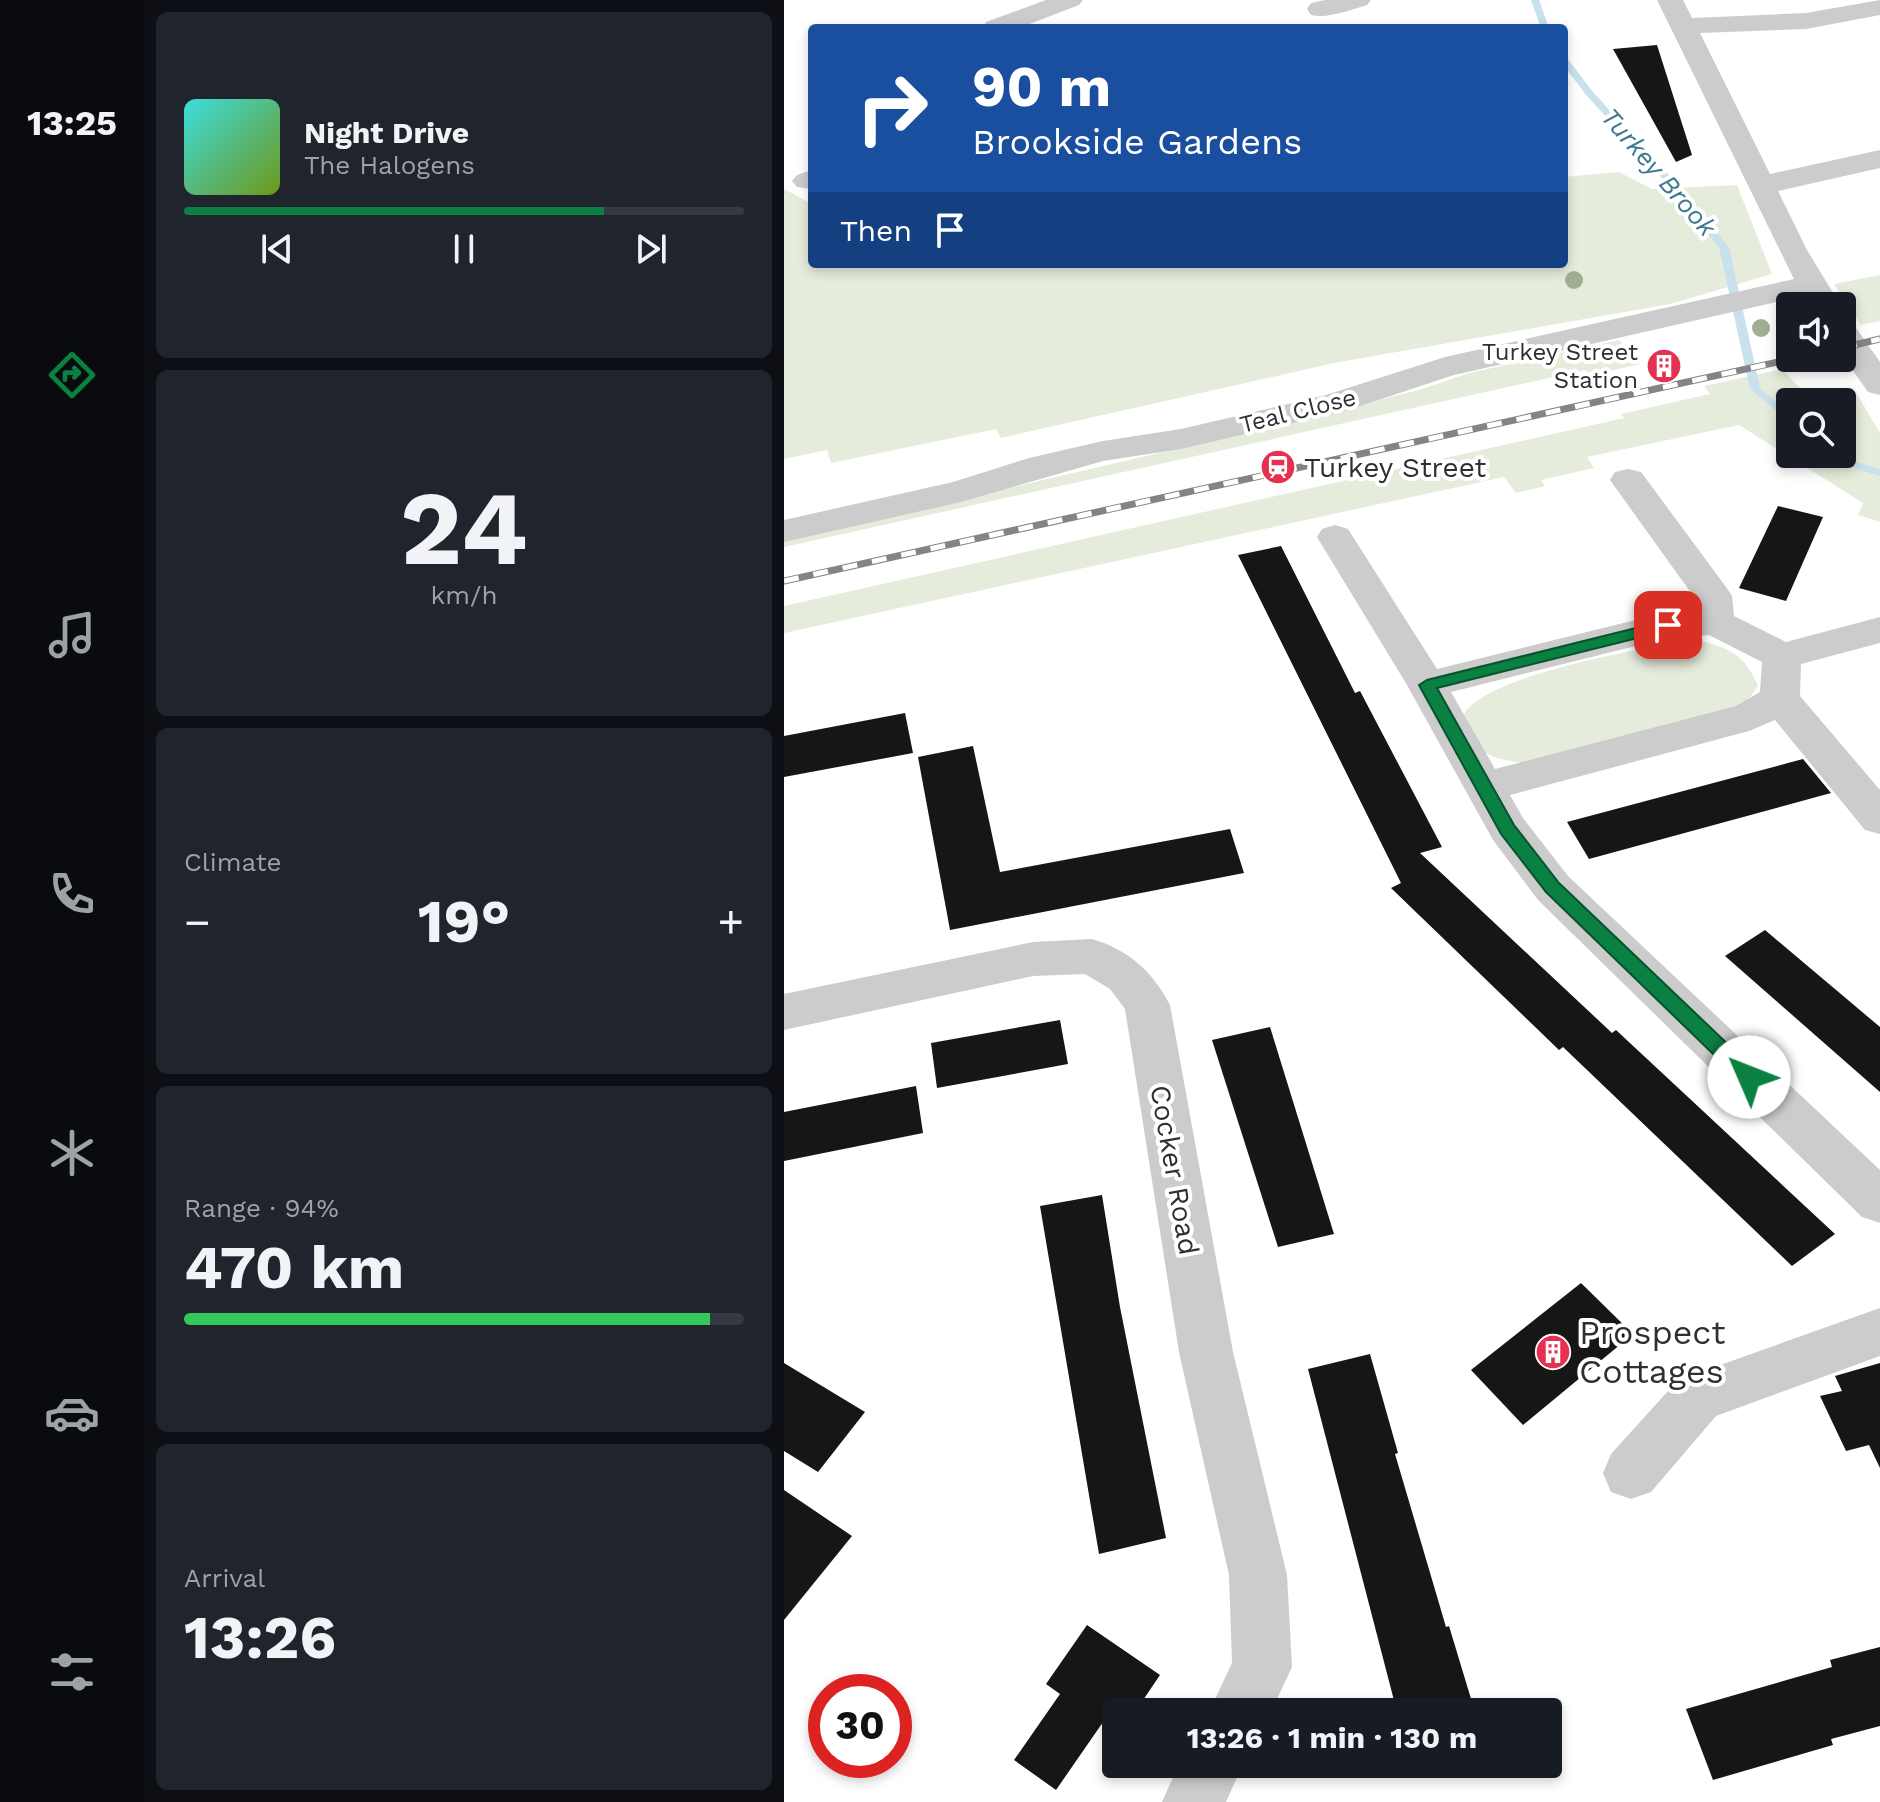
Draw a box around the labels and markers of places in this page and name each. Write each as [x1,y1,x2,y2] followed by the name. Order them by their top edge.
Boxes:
[1482,338,1638,394] place label: Turkey Street Station
[1645,347,1683,385] building icon: Turkey Street Station
[1259,448,1297,486] station icon: Turkey Street
[1304,451,1486,484] place label: Turkey Street
[1634,591,1702,659] pin
[1579,1312,1726,1391] place label: Prospect Cottages
[1534,1333,1572,1371] building icon: Prospect Cottages

